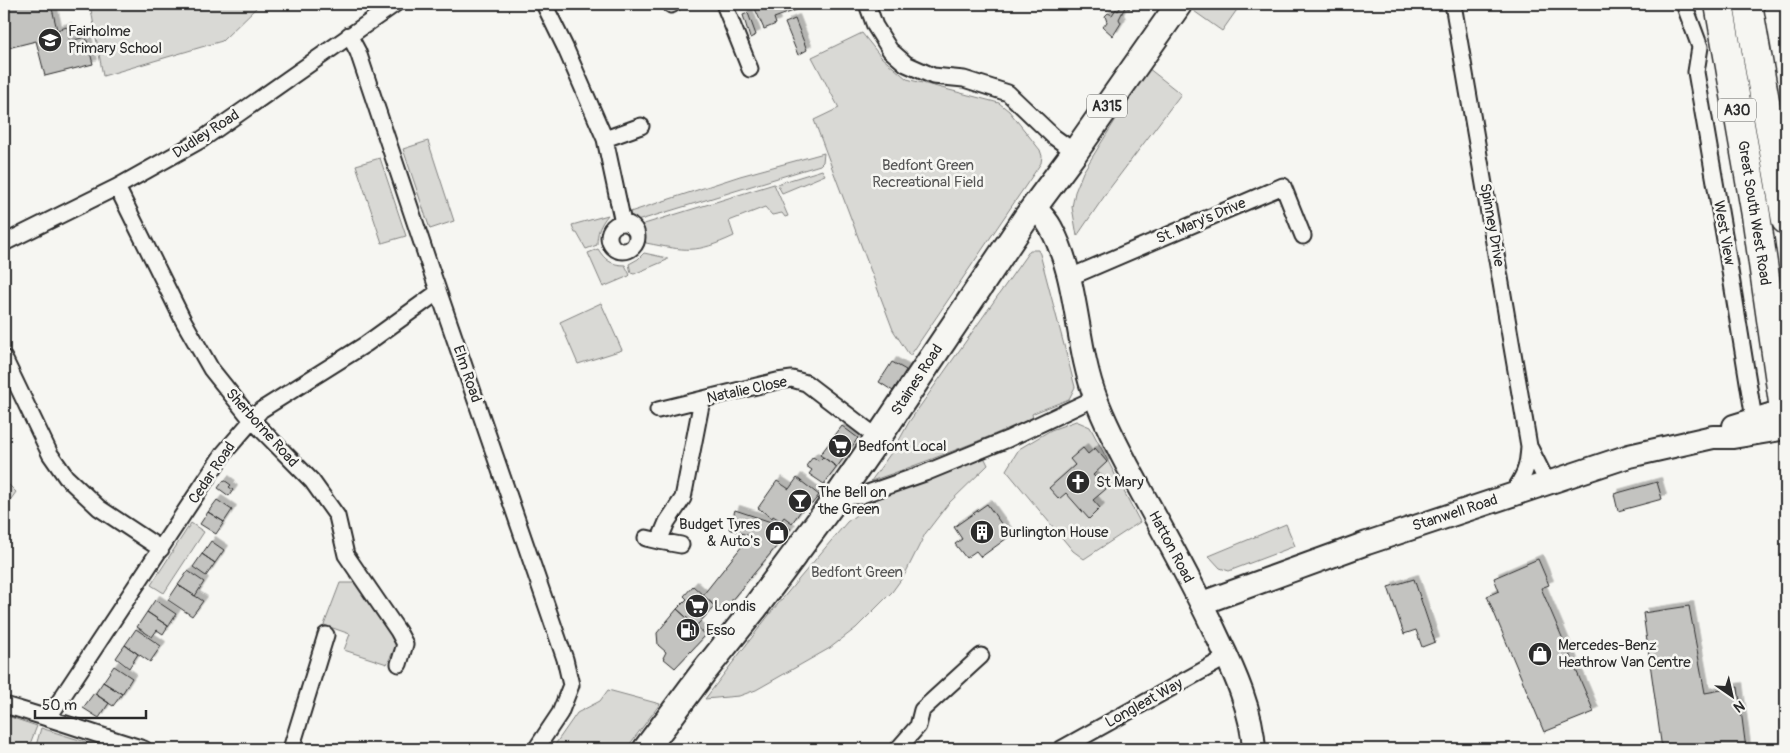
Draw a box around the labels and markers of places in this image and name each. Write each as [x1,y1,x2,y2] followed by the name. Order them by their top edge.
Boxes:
[68,22,162,58] place label: Fairholme Primary School
[37,27,63,53] school or university icon: Fairholme Primary School
[827,433,853,459] supermarket icon: Bedfont Local
[858,437,947,456] place label: Bedfont Local
[1065,469,1091,495] church icon: St Mary
[1096,473,1144,492] place label: St Mary
[817,483,887,519] place label: The Bell on the Green
[787,488,813,514] bar icon: The Bell on the Green
[679,515,760,551] place label: Budget Tyres & Auto's
[969,519,995,545] building icon: Burlington House
[764,520,790,546] shop icon: Budget Tyres & Auto's
[1000,523,1109,542] place label: Burlington House
[684,593,710,619] supermarket icon: Londis
[714,597,756,616] place label: Londis
[675,617,701,643] fuel station icon: Esso
[706,621,735,640] place label: Esso
[1558,636,1691,672] place label: Mercedes-Benz Heathrow Van Centre
[1527,641,1553,667] shop icon: Mercedes-Benz Heathrow Van Centre

